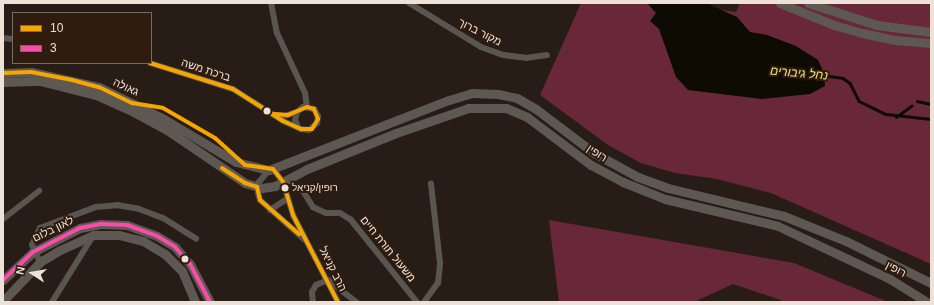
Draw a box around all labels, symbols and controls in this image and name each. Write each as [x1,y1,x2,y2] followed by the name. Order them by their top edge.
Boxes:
[12,12,152,64] legend
[456,15,504,49] street label: מקור ברוך
[50,21,63,35] text: 10
[50,41,57,55] text: 3
[180,56,232,84] street label: ברכת משה
[770,64,828,84] water label: נחל גיבורים
[111,75,141,99] street label: גאולה
[262,106,272,116] unlabelled marker
[585,142,609,164] street label: רופין
[292,182,338,194] place label: רופין/קניאל
[280,183,290,193] marker: רופין/קניאל
[30,213,76,245] street label: לאון בלום
[358,214,418,284] street label: משעול תורת חיים
[316,244,350,294] street label: הרב קניאל
[12,253,52,293] north arrow
[180,254,190,264] unlabelled marker
[884,258,908,280] street label: רופין
[14,265,27,276] text: N

